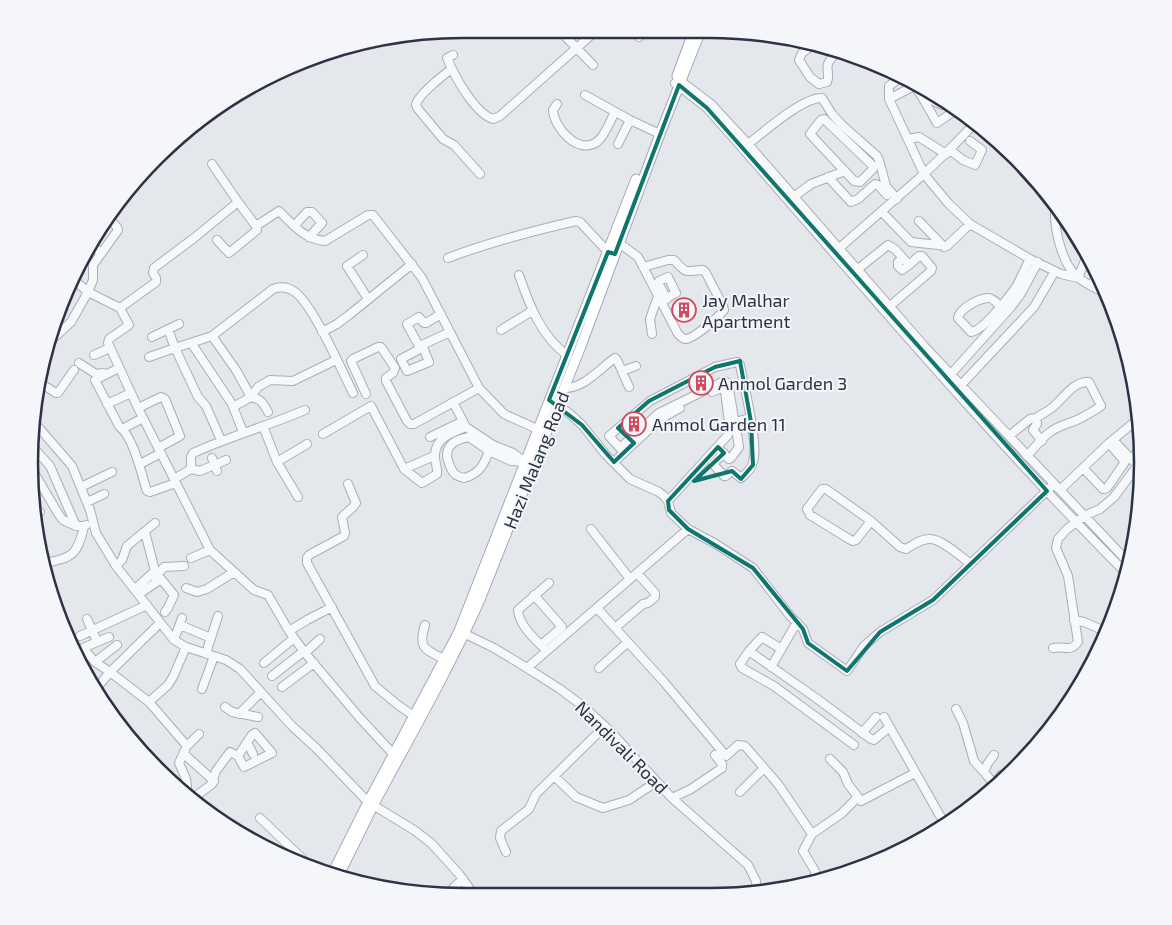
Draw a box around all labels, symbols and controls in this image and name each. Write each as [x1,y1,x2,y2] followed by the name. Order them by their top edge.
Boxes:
[702,289,790,332] place label: Jay Malhar Apartment
[671,297,697,323] building icon: Jay Malhar Apartment
[688,370,714,396] building icon: Anmol Garden 3
[718,372,847,394] place label: Anmol Garden 3
[498,388,574,532] street label: Hazi Malang Road
[621,411,647,437] building icon: Anmol Garden 11
[652,413,786,435] place label: Anmol Garden 11
[571,696,673,798] street label: Nandivali Road

